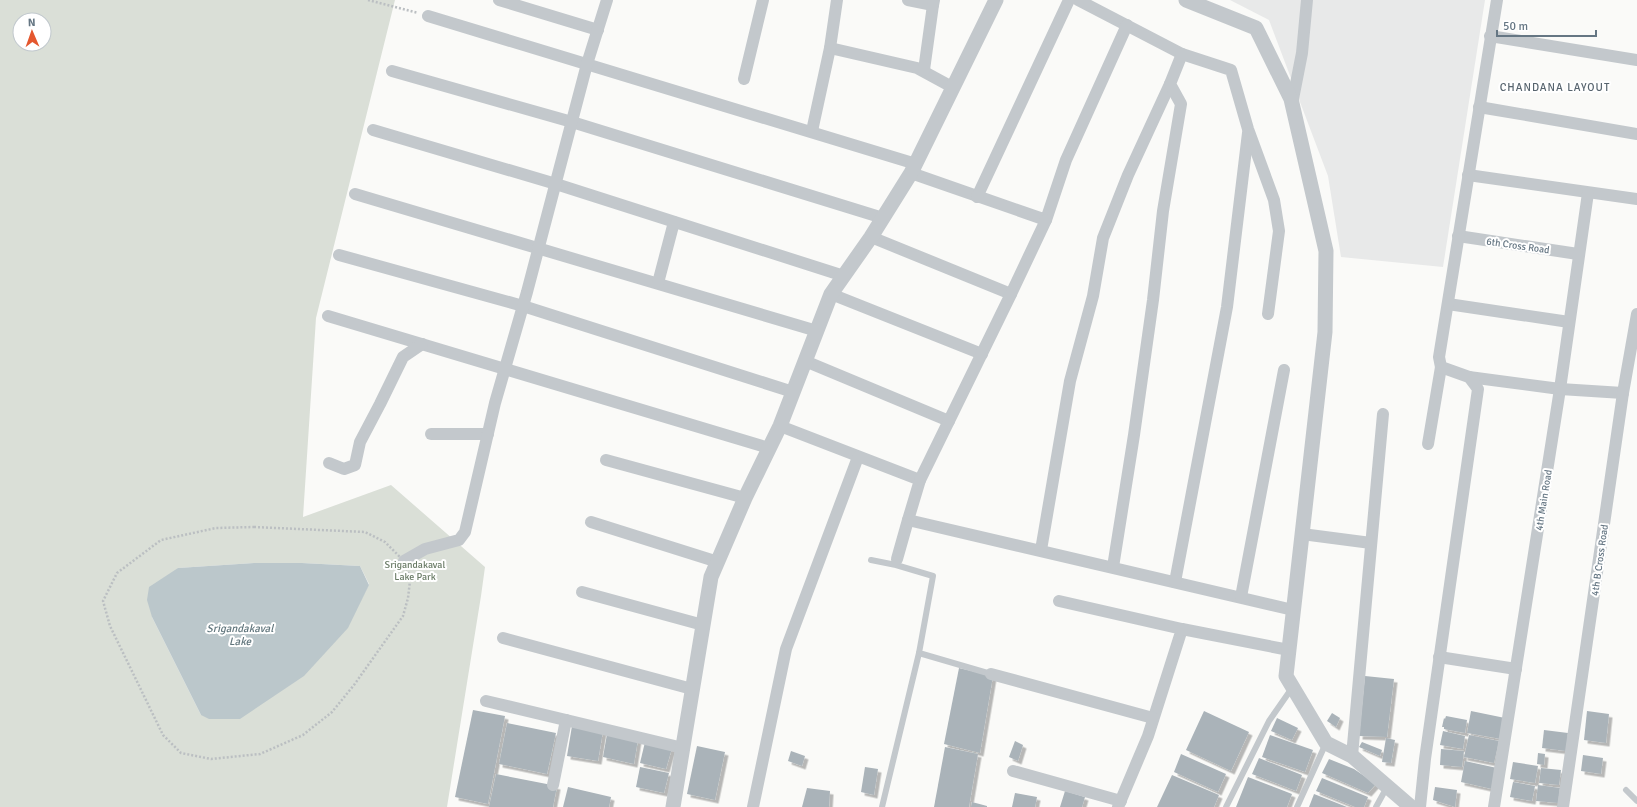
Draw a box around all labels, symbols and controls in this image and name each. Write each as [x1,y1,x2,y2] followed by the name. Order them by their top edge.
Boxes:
[12,12,52,52] north arrow
[1497,12,1596,38] scale bar
[28,16,36,29] text: N
[1503,19,1528,34] text: 50 m
[1500,81,1610,94] district label: CHANDANA LAYOUT
[1486,236,1550,256] street label: 6th Cross Road
[1533,469,1555,531] street label: 4th Main Road
[1589,524,1611,597] street label: 4th B Cross Road
[385,559,445,583] park label: Srigandakaval Lake Park
[207,622,274,648] water label: Srigandakaval Lake

